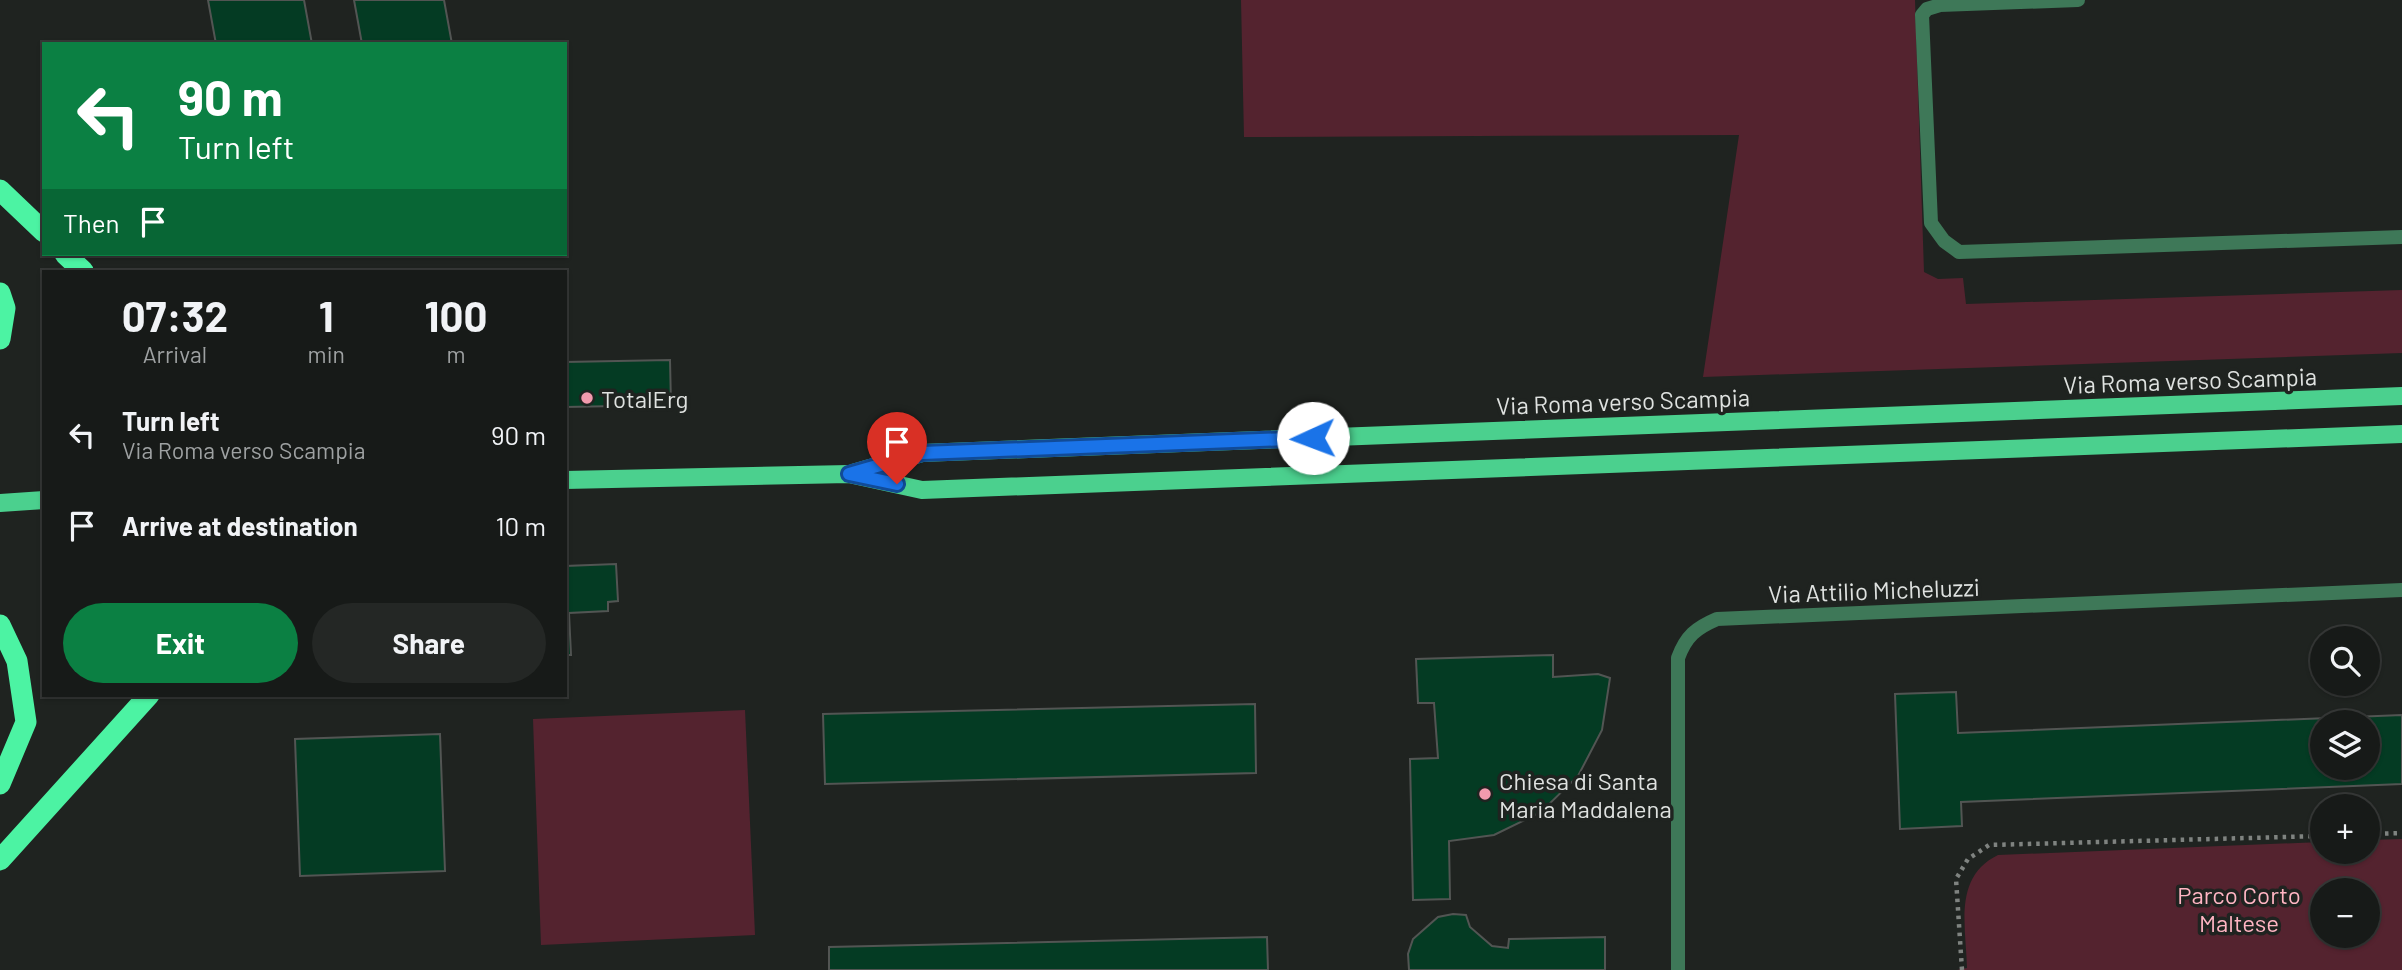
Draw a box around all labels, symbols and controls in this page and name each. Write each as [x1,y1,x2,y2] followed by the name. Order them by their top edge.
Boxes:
[178,67,283,126] text: 90 m
[63,70,154,161] icon: left
[178,127,295,165] text: Turn left
[134,203,172,241] icon: arrive
[63,207,120,238] text: Then
[122,290,228,340] text: 07:32
[319,290,334,340] text: 1
[425,290,487,340] text: 100
[143,340,207,368] text: Arrival
[308,340,345,368] text: min
[446,340,465,368] text: m
[2063,361,2317,399] street label: Via Roma verso Scampia
[1496,382,1750,420] street label: Via Roma verso Scampia
[601,384,688,413] place label: TotalErg
[579,390,595,406] marker: TotalErg
[1276,401,1350,475] position arrow
[122,405,220,436] text: Turn left
[867,412,927,484] pin
[63,416,101,454] icon: left
[491,419,546,450] text: 90 m
[878,423,916,461] icon: arrive
[122,436,365,464] text: Via Roma verso Scampia
[63,507,101,545] icon: arrive
[122,510,358,541] text: Arrive at destination
[496,510,546,541] text: 10 m
[1768,572,1980,608] street label: Via Attilio Micheluzzi
[63,603,298,683] button: Exit
[312,603,546,683] button: Share
[2310,626,2380,948] map controls
[2310,626,2380,696] button: search
[2310,710,2380,780] button: layers
[1499,766,1672,823] place label: Chiesa di Santa Maria Maddalena
[1477,786,1493,802] marker: Chiesa di Santa Maria Maddalena
[2310,794,2380,864] button: +
[2310,878,2380,948] button: −
[2177,880,2301,937] park label: Parco Corto Maltese

